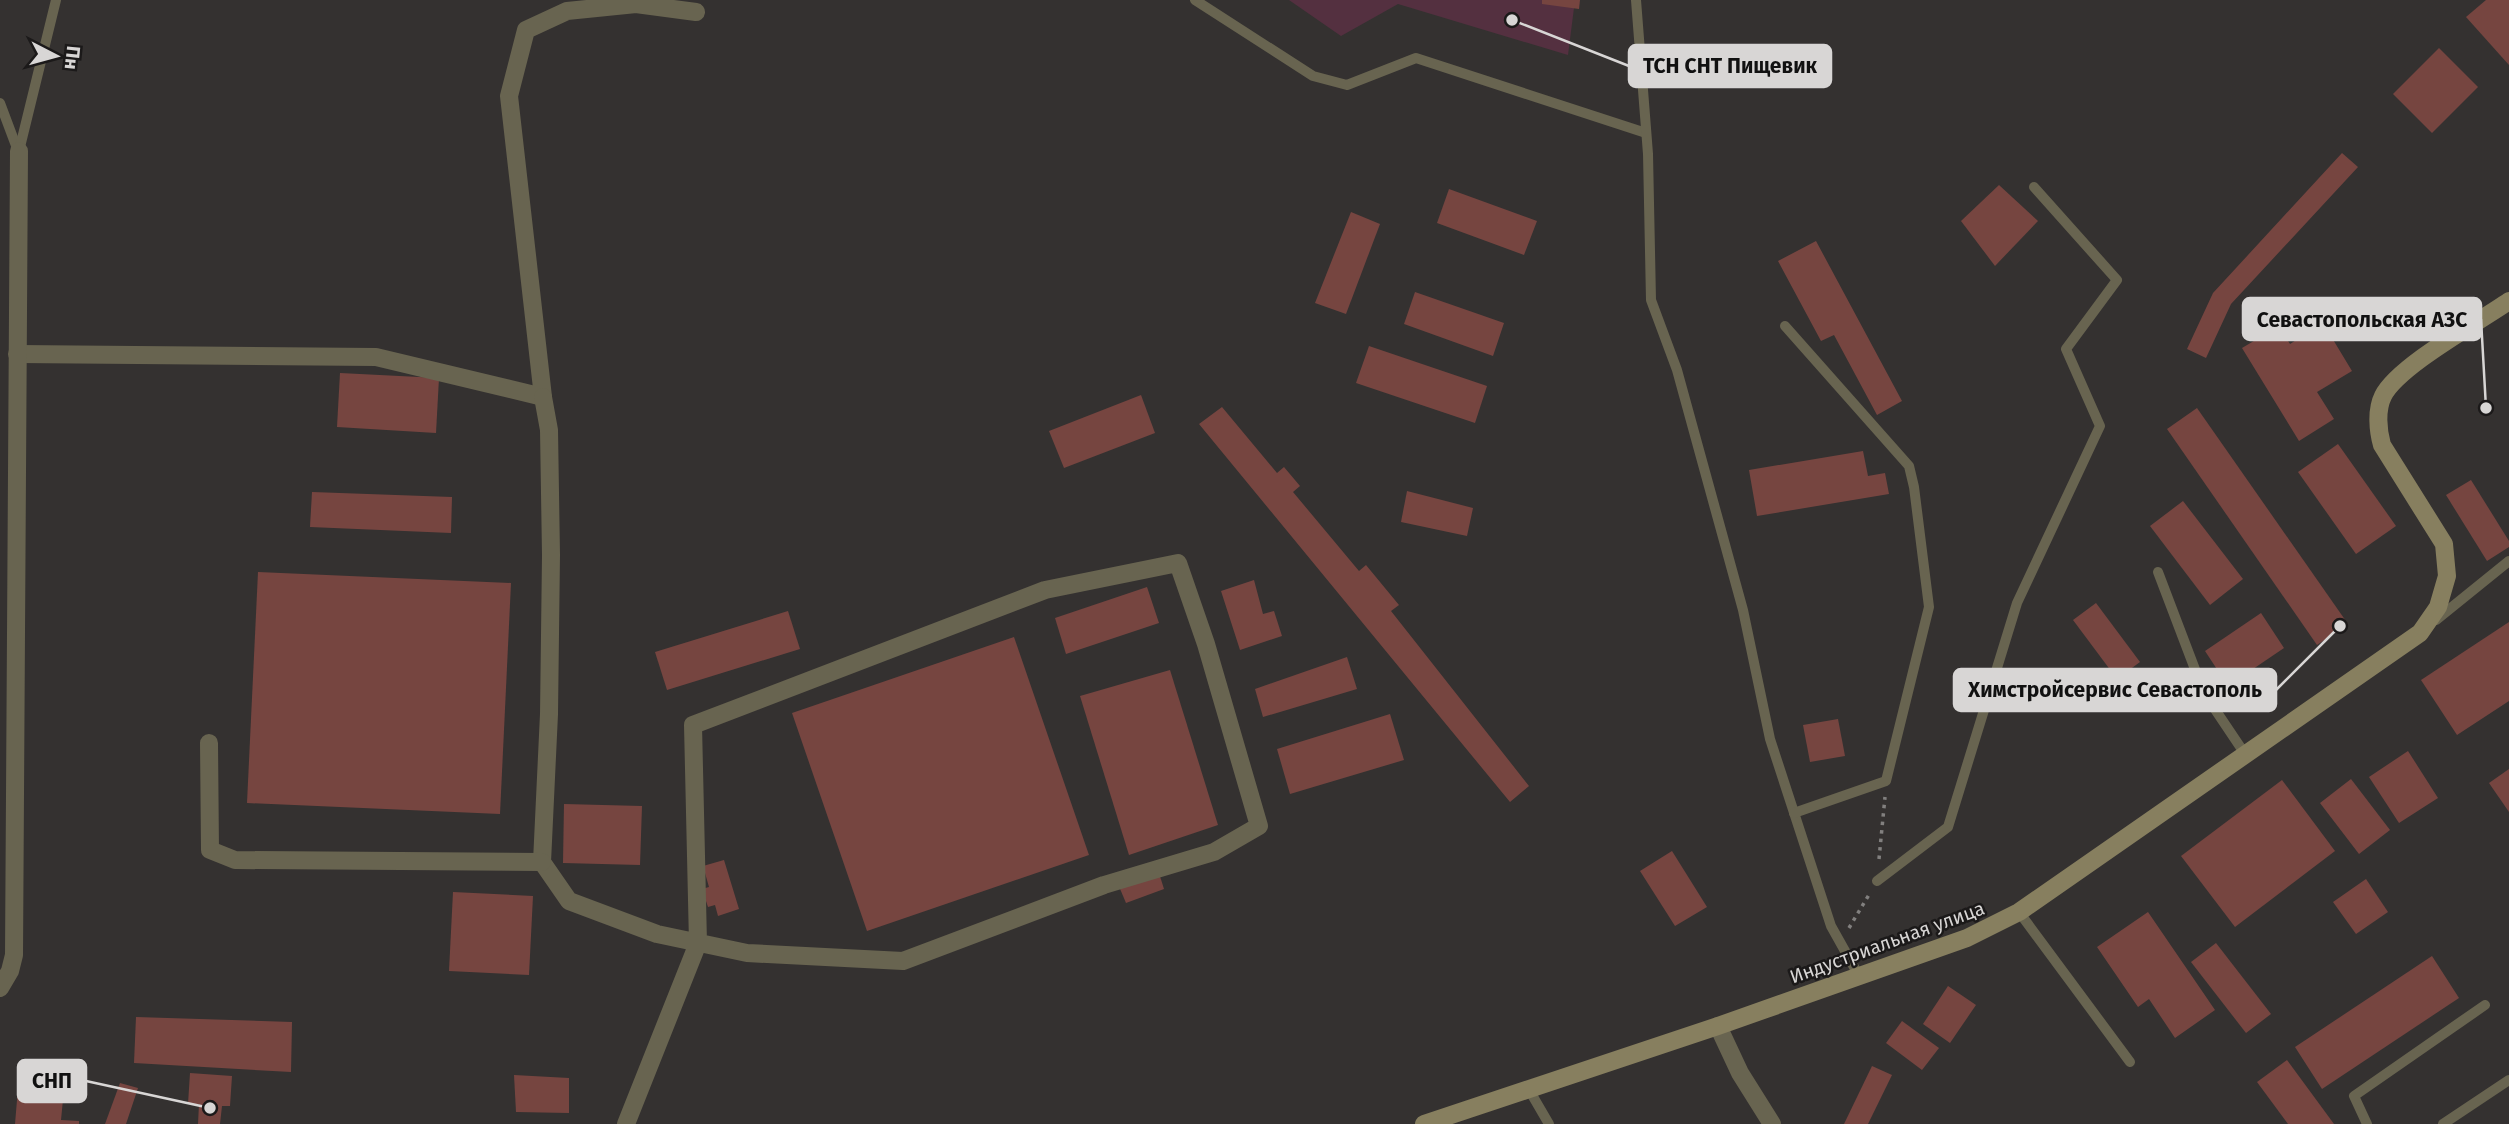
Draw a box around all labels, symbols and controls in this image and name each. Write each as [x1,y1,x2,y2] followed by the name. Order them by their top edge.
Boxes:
[21,21,91,91] north arrow
[60,45,85,71] text: Пн
[1629,45,1831,87] callout: ТСН СНТ Пищевик
[1643,53,1818,79] text: ТСН СНТ Пищевик
[2243,298,2481,340] callout: Севастопольская АЗС
[2257,307,2467,333] text: Севастопольская АЗС
[1954,669,2276,711] callout: Химстройсервис Севастополь
[1967,677,2262,703] text: Химстройсервис Севастополь
[1787,897,1988,988] street label: Индустриальная улица
[18,1060,86,1102] callout: СНП
[32,1068,72,1094] text: СНП

